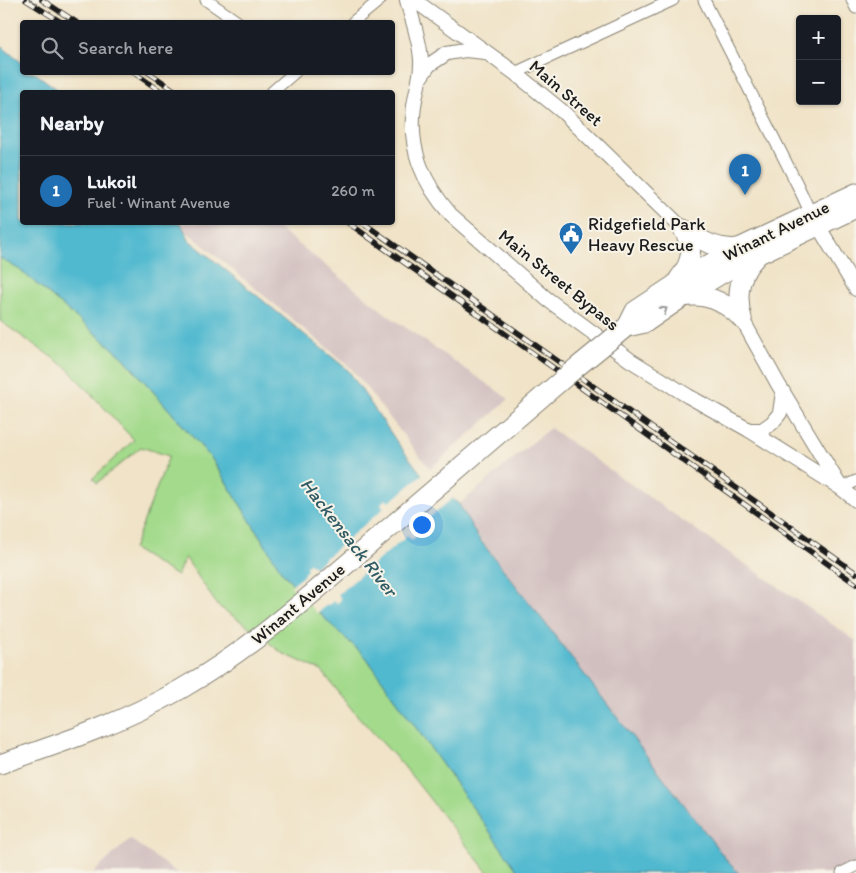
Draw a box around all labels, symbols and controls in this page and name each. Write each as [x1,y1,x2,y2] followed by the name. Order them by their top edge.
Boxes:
[796,15,841,105] map controls
[796,15,841,60] button: +
[20,20,395,75] search box
[38,34,66,62] icon: search
[78,36,173,59] text: Search here
[525,55,607,131] street label: Main Street
[796,60,841,105] button: −
[40,110,104,135] text: Nearby
[729,154,761,195] pin: 1
[87,170,137,193] text: Lukoil
[52,181,60,200] text: 1
[331,181,375,200] text: 260 m
[87,193,230,212] text: Fuel · Winant Avenue
[719,196,833,266] street label: Winant Avenue
[588,213,706,256] place label: Ridgefield Park Heavy Rescue
[558,221,584,255] public building icon: Ridgefield Park Heavy Rescue
[494,225,624,335] street label: Main Street Bypass
[658,307,667,316] one-way arrow
[296,473,403,602] water label: Hackensack River
[409,512,435,538] your location
[247,558,349,650] street label: Winant Avenue

